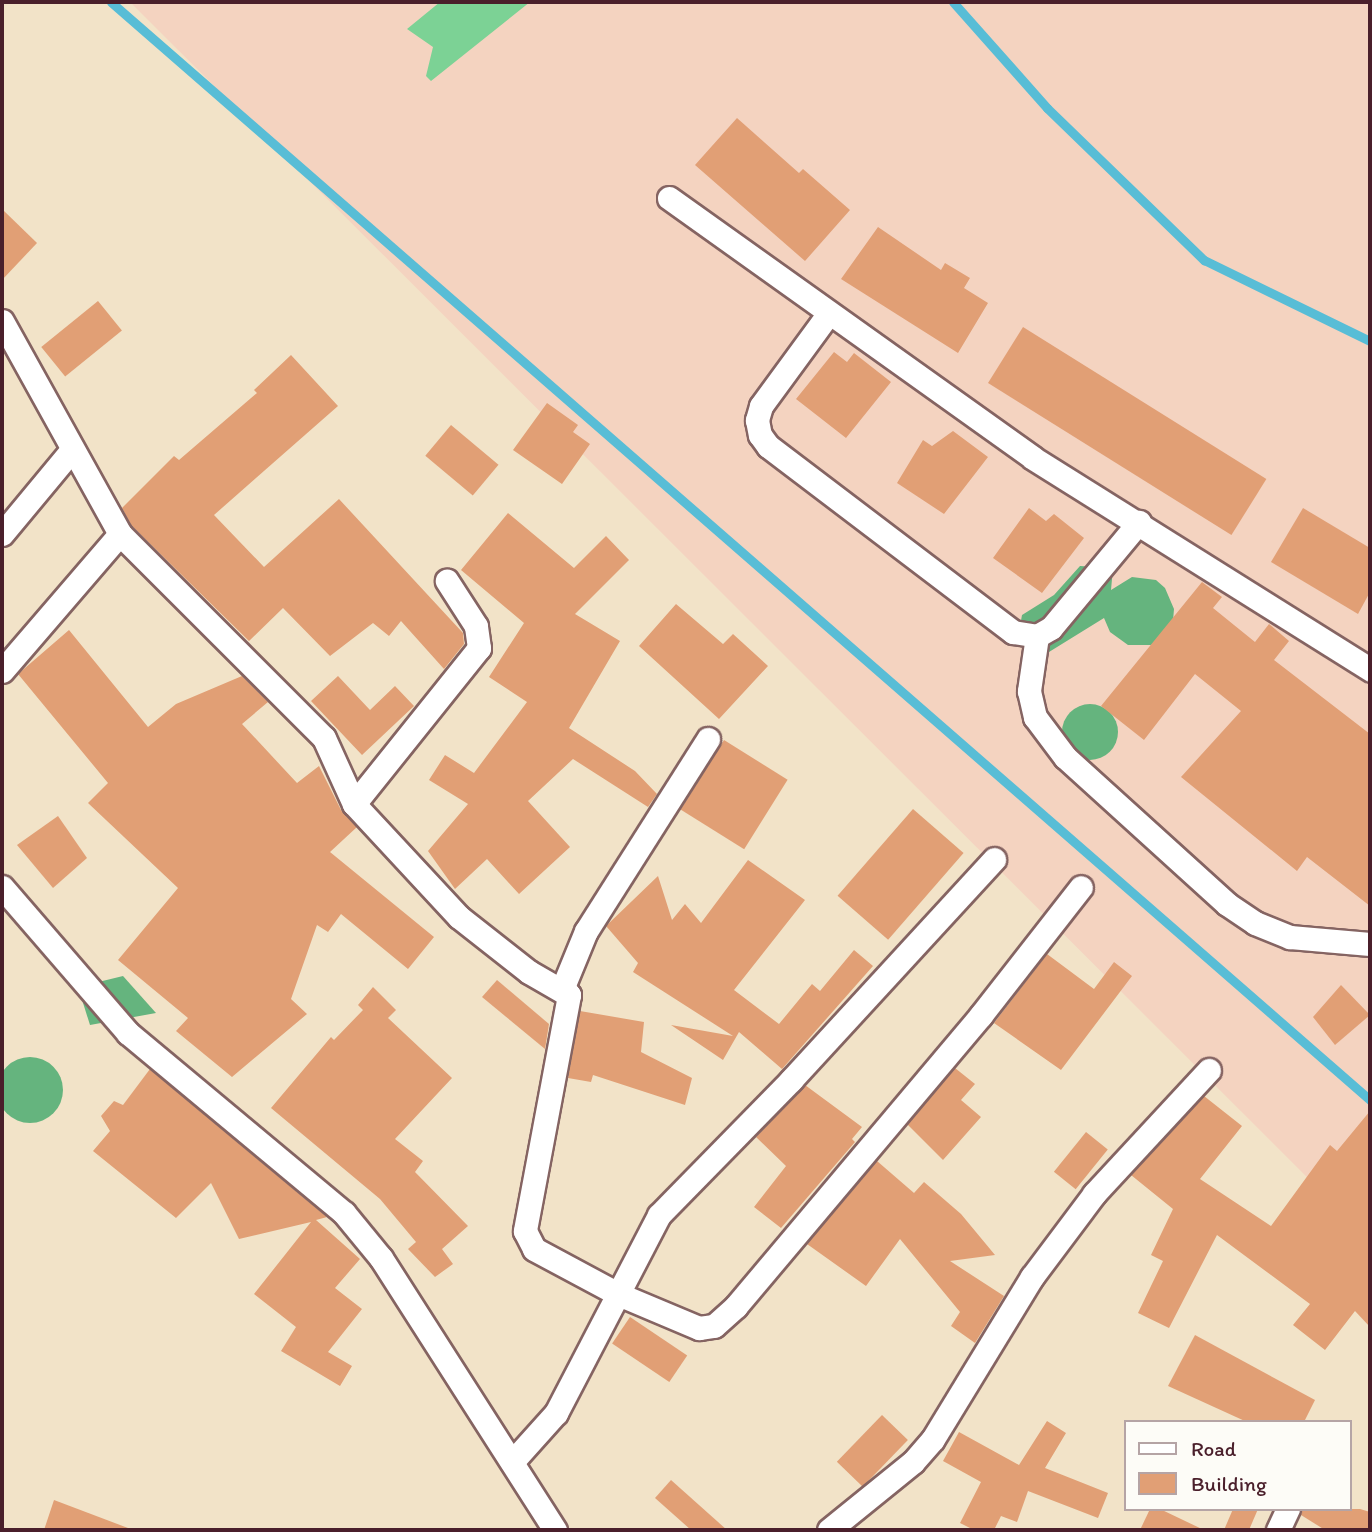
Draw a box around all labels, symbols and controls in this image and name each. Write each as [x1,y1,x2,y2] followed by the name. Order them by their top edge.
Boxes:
[1124,1420,1351,1511] legend
[1191,1436,1236,1461] text: Road
[1191,1471,1267,1496] text: Building

